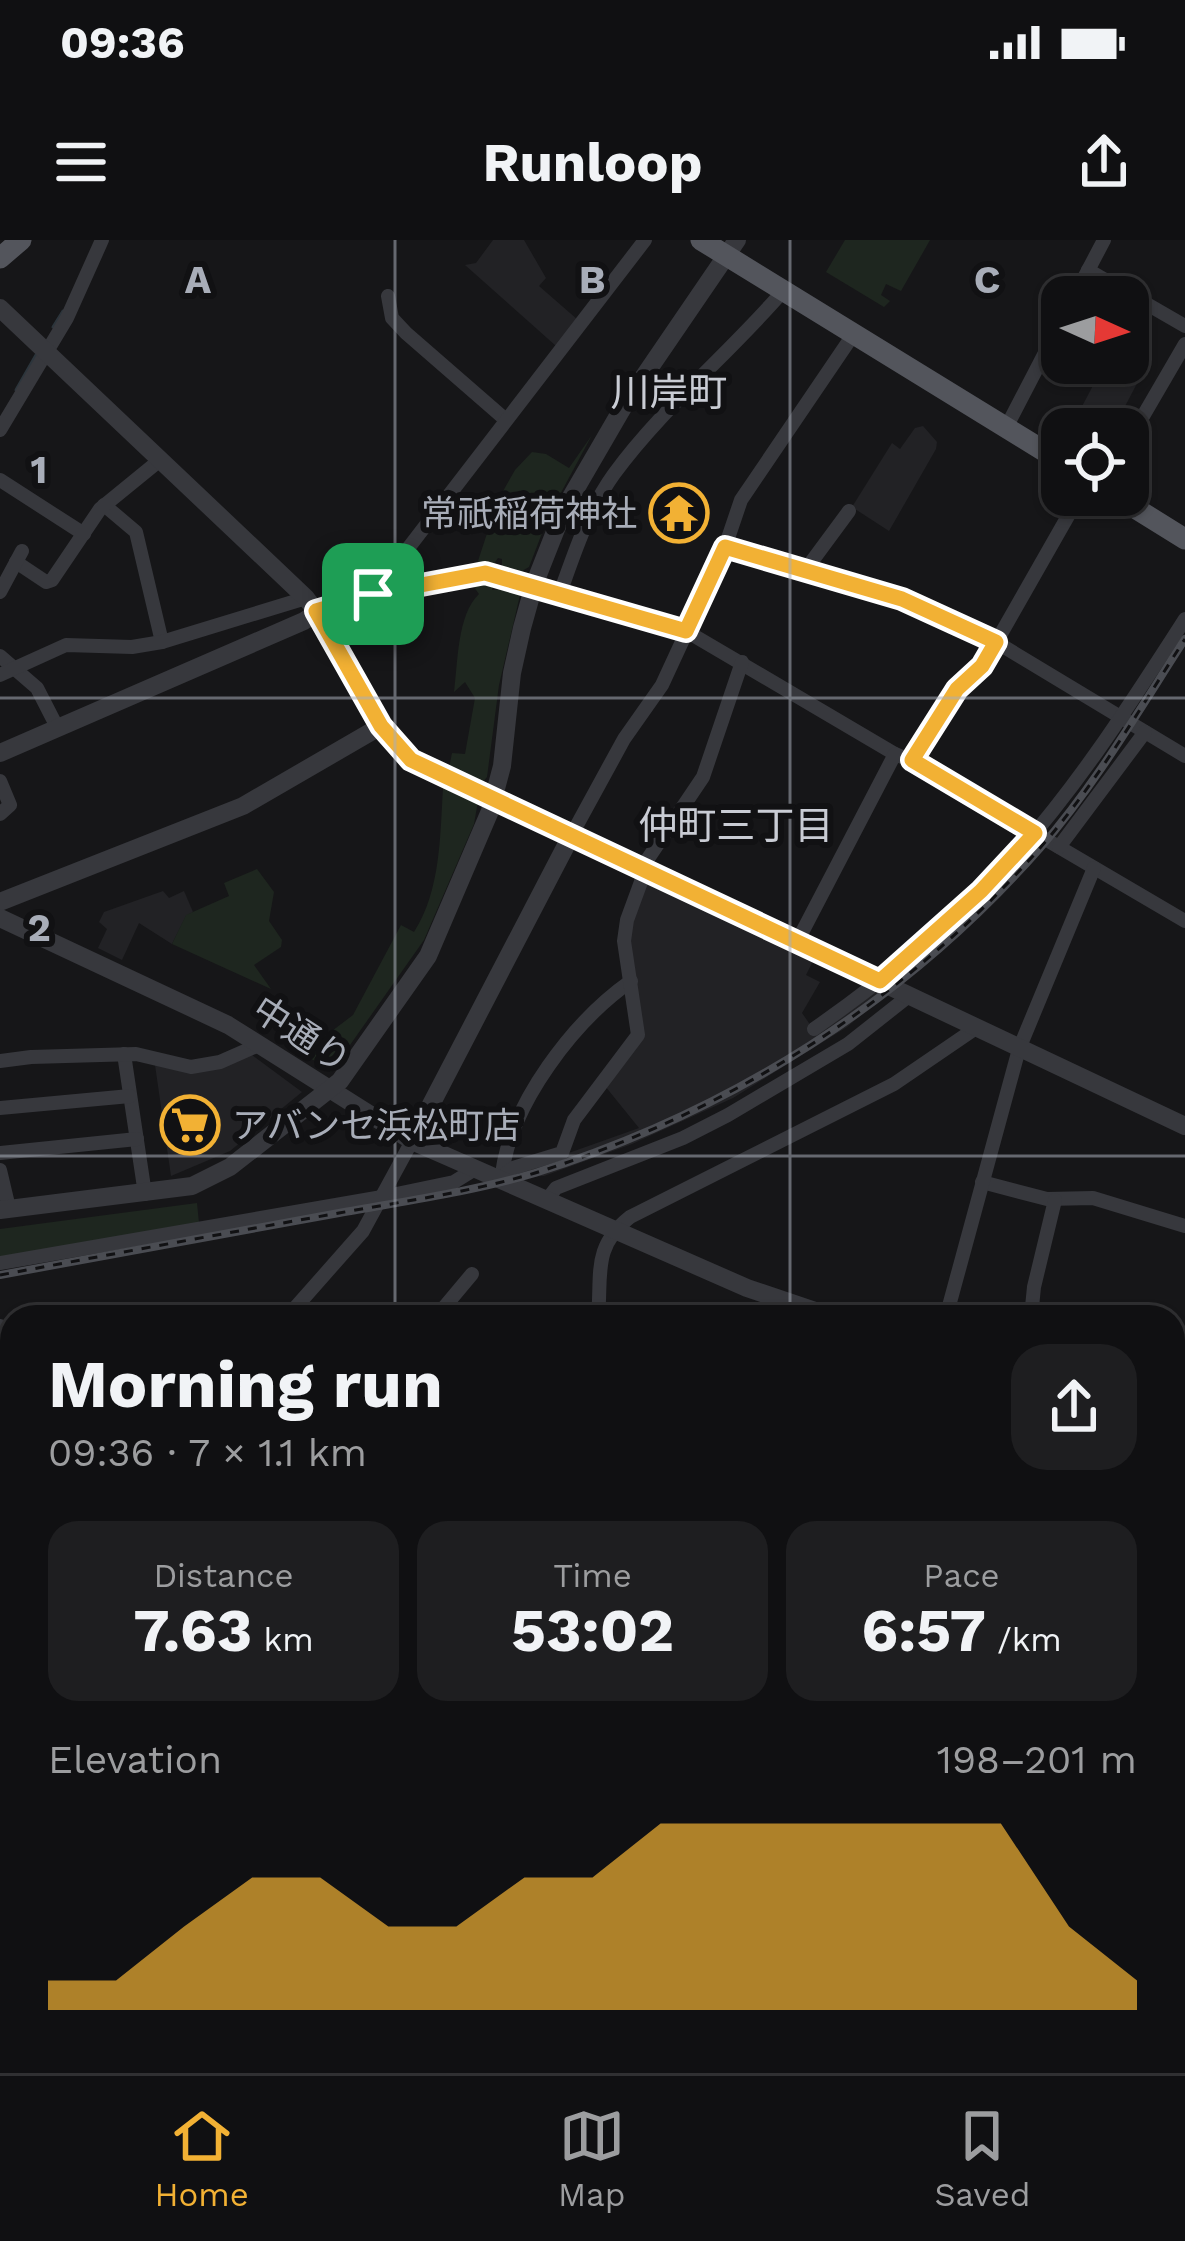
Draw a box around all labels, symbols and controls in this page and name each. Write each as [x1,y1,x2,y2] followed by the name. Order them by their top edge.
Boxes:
[60,16,185,69] text: 09:36
[48,129,114,195] icon: menu
[1071,129,1137,195] icon: share
[482,131,703,194] text: Runloop
[185,257,212,302] text: A
[579,257,605,302] text: B
[974,257,1000,302] text: C
[1041,276,1149,384] north arrow
[1041,276,1149,516] map controls
[610,370,728,415] district label: 川岸町
[1041,408,1149,516] button: locate
[31,447,47,492] text: 1
[648,482,710,544] temple icon: 常祇稲荷神社
[421,493,637,535] place label: 常祇稲荷神社
[322,543,424,645] pin
[340,561,406,627] icon: arrive
[638,803,834,848] district label: 仲町三丁目
[27,905,51,950] text: 2
[245,988,358,1082] street label: 中通り
[159,1094,221,1156] supermarket icon: アバンセ浜松町店
[232,1105,520,1147] place label: アバンセ浜松町店
[1011,1344,1137,1470] button: share
[48,1346,443,1423] text: Morning run
[48,1430,367,1475] text: 09:36 · 7 × 1.1 km
[153,1556,294,1595] text: Distance
[553,1556,632,1595] text: Time
[923,1556,1000,1595] text: Pace
[133,1595,252,1666] text: 7.63
[511,1595,674,1666] text: 53:02
[861,1595,986,1666] text: 6:57
[252,1620,314,1659] text: km
[986,1620,1062,1659] text: /km
[48,1737,222,1782] text: Elevation
[937,1737,1137,1782] text: 198–201 m
[155,2103,249,2214] tab: Home
[558,2103,625,2214] tab: Map
[935,2103,1030,2214] tab: Saved

